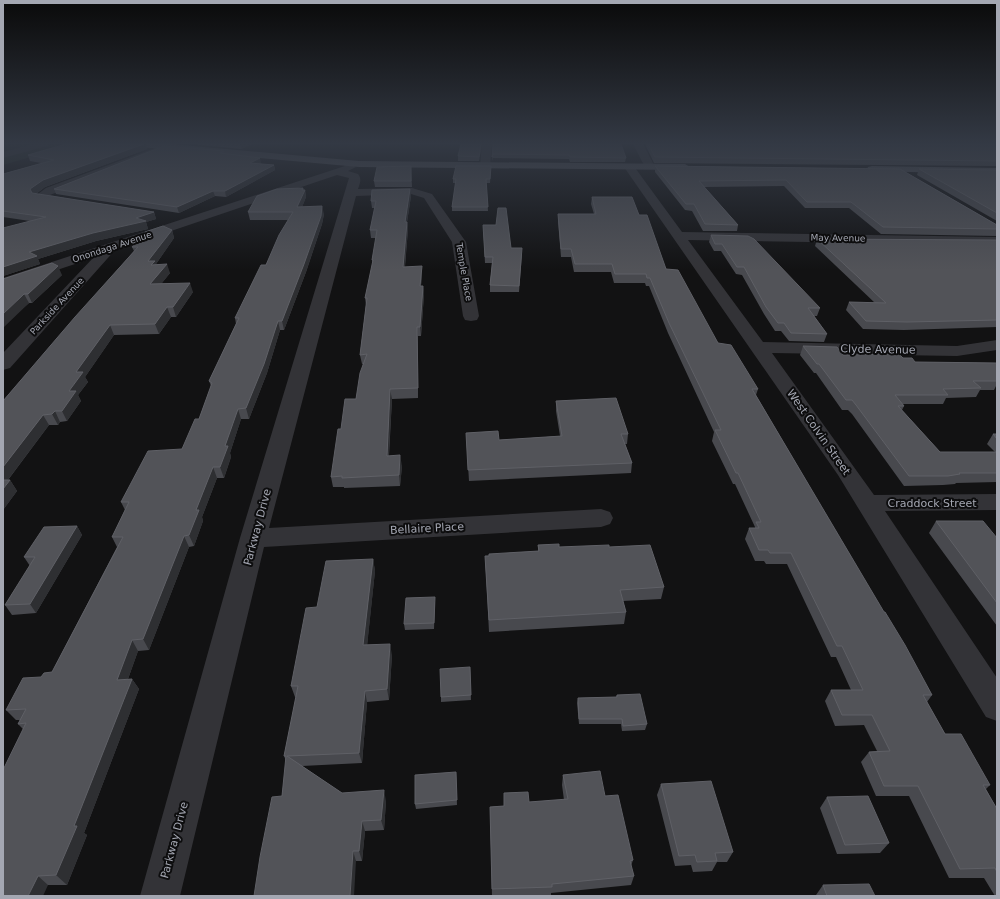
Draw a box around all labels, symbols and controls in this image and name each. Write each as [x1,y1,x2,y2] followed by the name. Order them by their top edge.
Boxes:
[71,229,153,265] street label: Onondaga Avenue
[810,233,866,243] street label: May Avenue
[454,241,474,302] street label: Temple Place
[28,275,86,337] street label: Parkside Avenue
[840,342,916,357] street label: Clyde Avenue
[784,387,853,478] street label: West Colvin Street
[241,487,274,567] street label: Parkway Drive
[888,497,977,510] street label: Craddock Street
[390,520,465,537] street label: Bellaire Place
[158,800,191,880] street label: Parkway Drive

